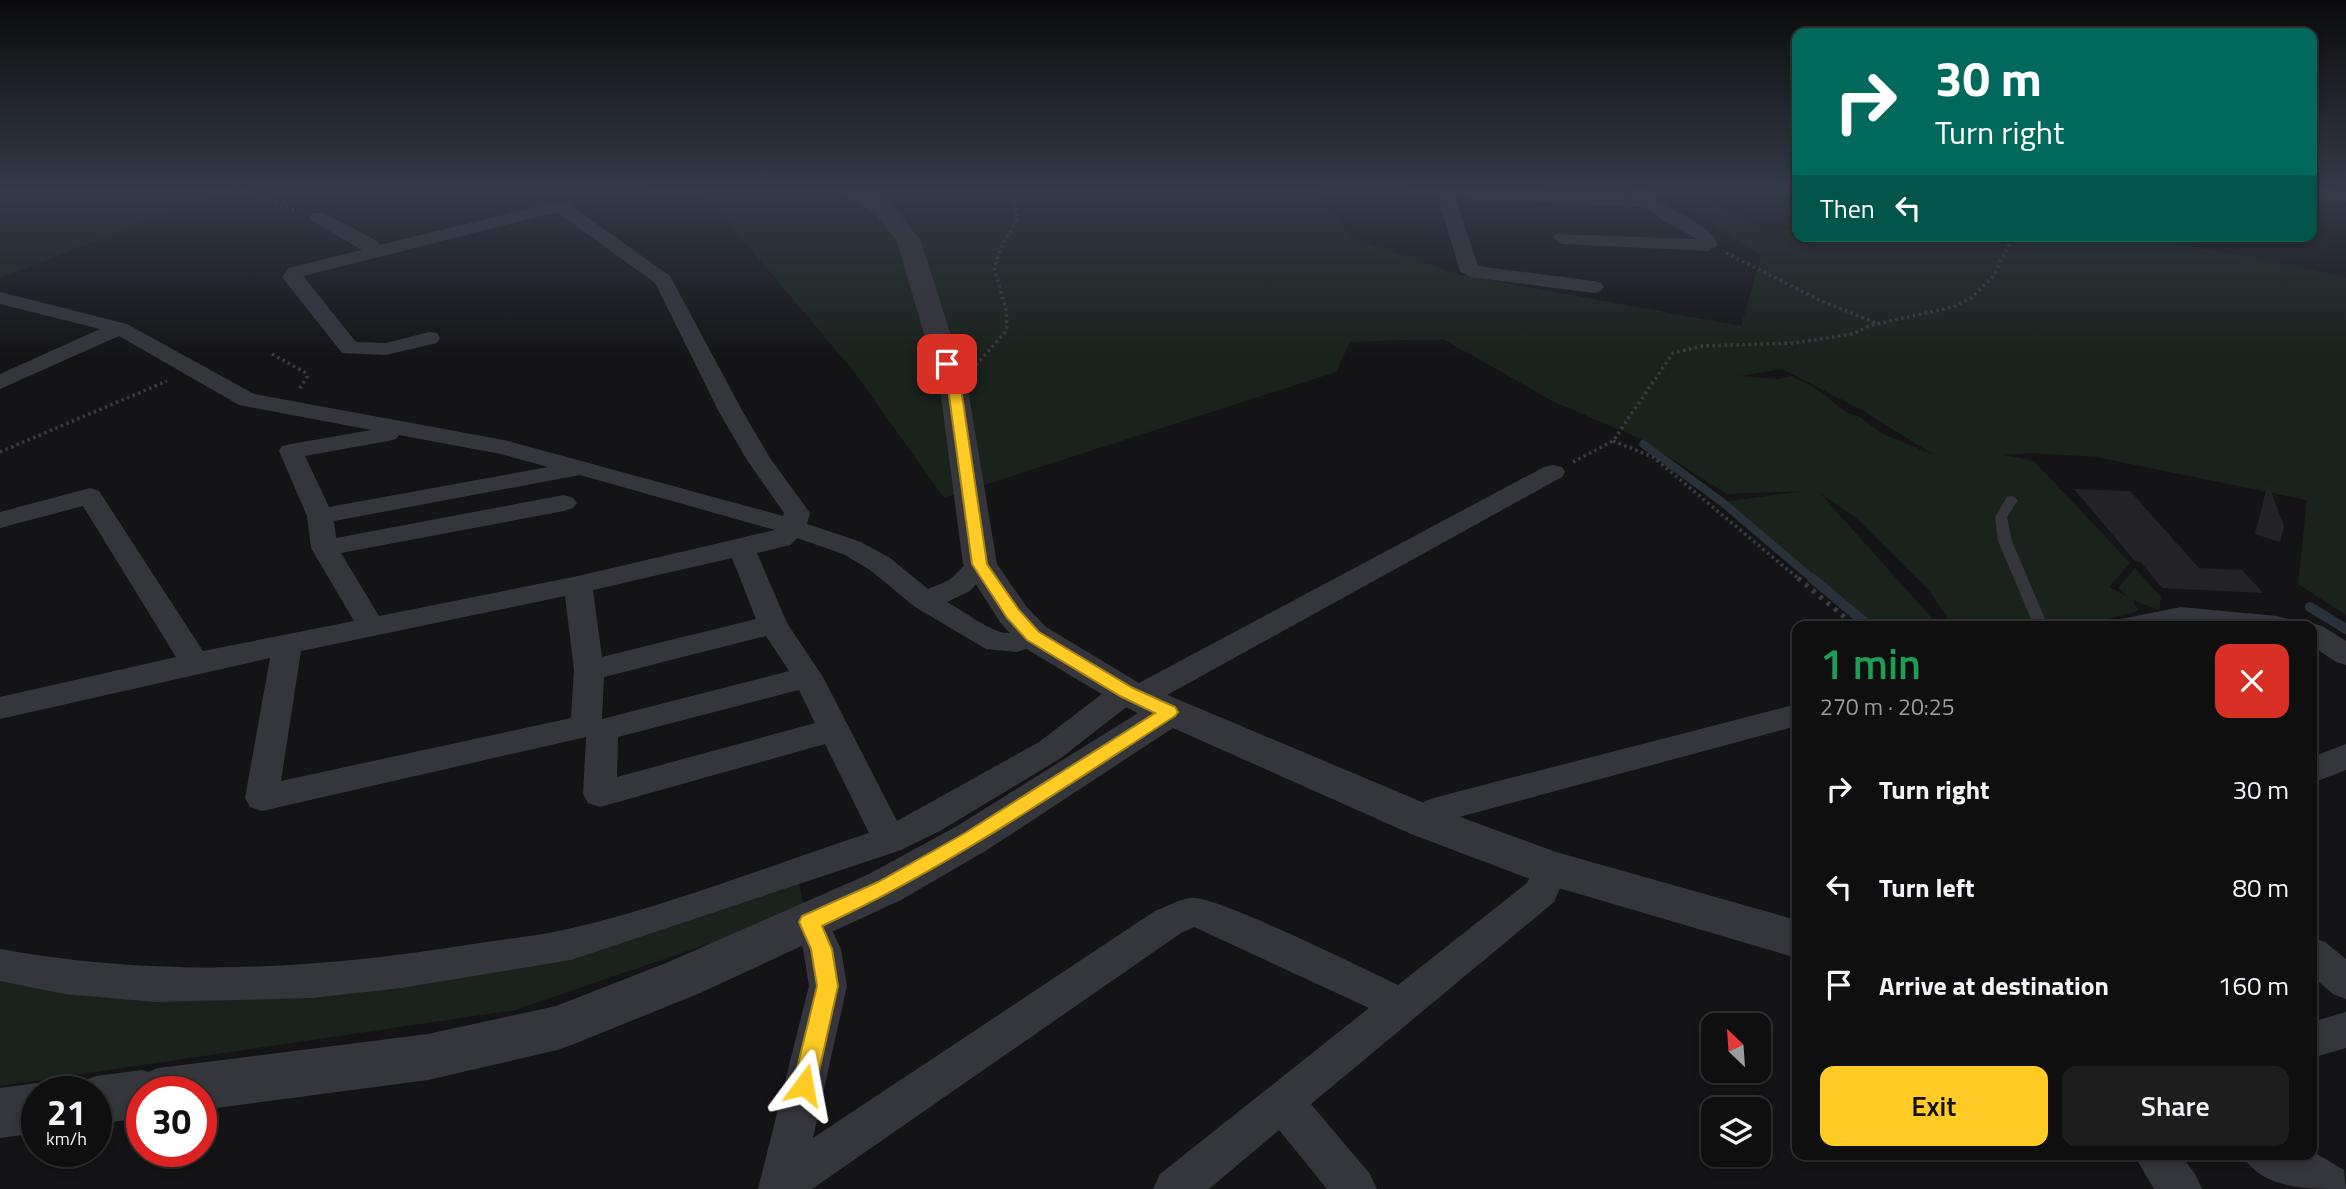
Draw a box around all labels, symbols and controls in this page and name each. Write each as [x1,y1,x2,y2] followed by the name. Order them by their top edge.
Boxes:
[1935,40,2042,115] text: 30 m
[1820,56,1911,147] icon: right
[1935,108,2064,156] text: Turn right
[1820,189,1875,228] text: Then
[1889,189,1927,227] icon: left
[917,334,977,394] pin
[928,345,966,383] icon: arrive
[1820,631,1921,695] text: 1 min
[2215,644,2289,718] button: close
[1820,689,1955,724] text: 270 m · 20:25
[1820,770,1858,808] icon: right
[1879,770,1990,809] text: Turn right
[2232,770,2289,809] text: 30 m
[1820,868,1858,906] icon: left
[1879,868,1974,907] text: Turn left
[2232,868,2289,907] text: 80 m
[1820,966,1858,1004] icon: arrive
[1879,966,2109,1005] text: Arrive at destination
[2218,966,2289,1005] text: 160 m
[1701,1013,1771,1083] north arrow
[1701,1013,1771,1167] map controls
[767,1048,841,1122] position arrow
[1820,1066,2048,1146] button: Exit
[2062,1066,2289,1146] button: Share
[126,1076,217,1167] speed limit sign: 30
[47,1085,86,1139] text: 21
[1701,1097,1771,1167] button: layers
[46,1125,87,1152] text: km/h

